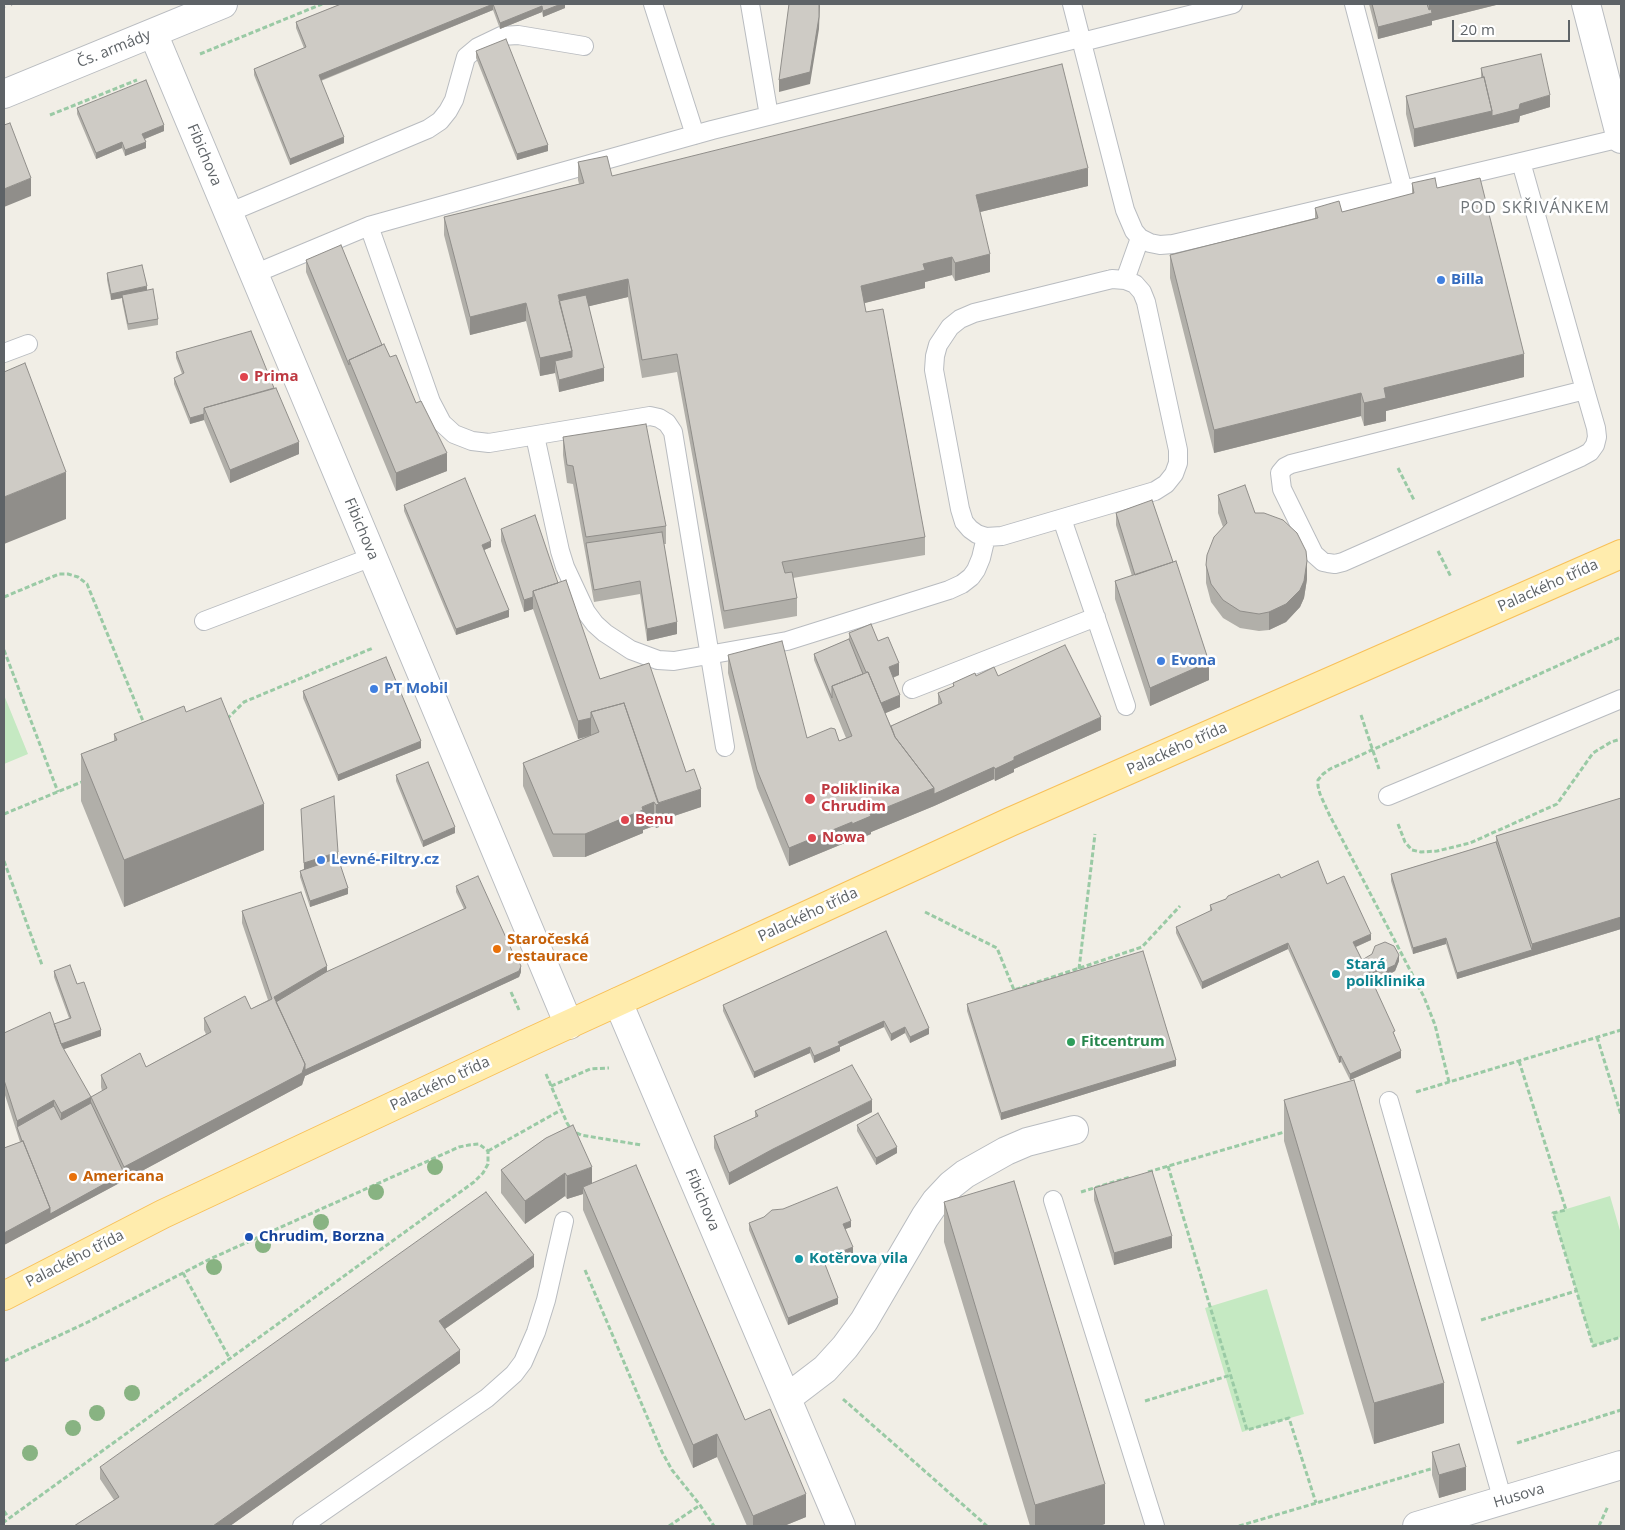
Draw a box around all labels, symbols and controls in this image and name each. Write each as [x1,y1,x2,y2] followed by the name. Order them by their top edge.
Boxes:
[1455,10,1572,42] scale bar
[1460,19,1495,39] text: 20 m
[75,26,153,72] street label: Čs. armády
[183,121,225,189] street label: Fibichova
[1458,198,1612,218] district label: POD SKŘIVÁNKEM
[1451,271,1484,289] place label: Billa
[1435,274,1447,286] marker: Billa
[254,368,299,386] place label: Prima
[238,371,250,383] marker: Prima
[340,495,382,563] street label: Fibichova
[1495,556,1601,616] street label: Palackého třída
[1171,652,1216,670] place label: Evona
[1155,655,1167,667] marker: Evona
[384,680,448,698] place label: PT Mobil
[368,683,380,695] marker: PT Mobil
[1124,719,1230,779] street label: Palackého třída
[821,781,900,816] place label: Poliklinika Chrudim
[803,792,817,806] marker: Poliklinika Chrudim
[635,811,674,829] place label: Benu
[619,814,631,826] marker: Benu
[822,829,865,847] place label: Nowa
[806,832,818,844] marker: Nowa
[331,851,439,869] place label: Levné-Filtry.cz
[315,854,327,866] marker: Levné-Filtry.cz
[755,884,861,946] street label: Palackého třída
[507,931,589,966] place label: Staročeská restaurace
[491,943,503,955] marker: Staročeská restaurace
[1346,956,1425,991] place label: Stará poliklinika
[1330,968,1342,980] marker: Stará poliklinika
[1081,1033,1165,1051] place label: Fitcentrum
[1065,1036,1077,1048] marker: Fitcentrum
[387,1053,493,1115] street label: Palackého třída
[681,1166,723,1234] street label: Fibichova
[83,1168,164,1186] place label: Americana
[67,1171,79,1183] marker: Americana
[23,1226,127,1292] street label: Palackého třída
[259,1228,384,1246] place label: Chrudim, Borzna
[243,1231,255,1243] marker: Chrudim, Borzna
[809,1250,908,1268] place label: Kotěrova vila
[793,1253,805,1265] marker: Kotěrova vila
[1491,1480,1547,1512] street label: Husova

